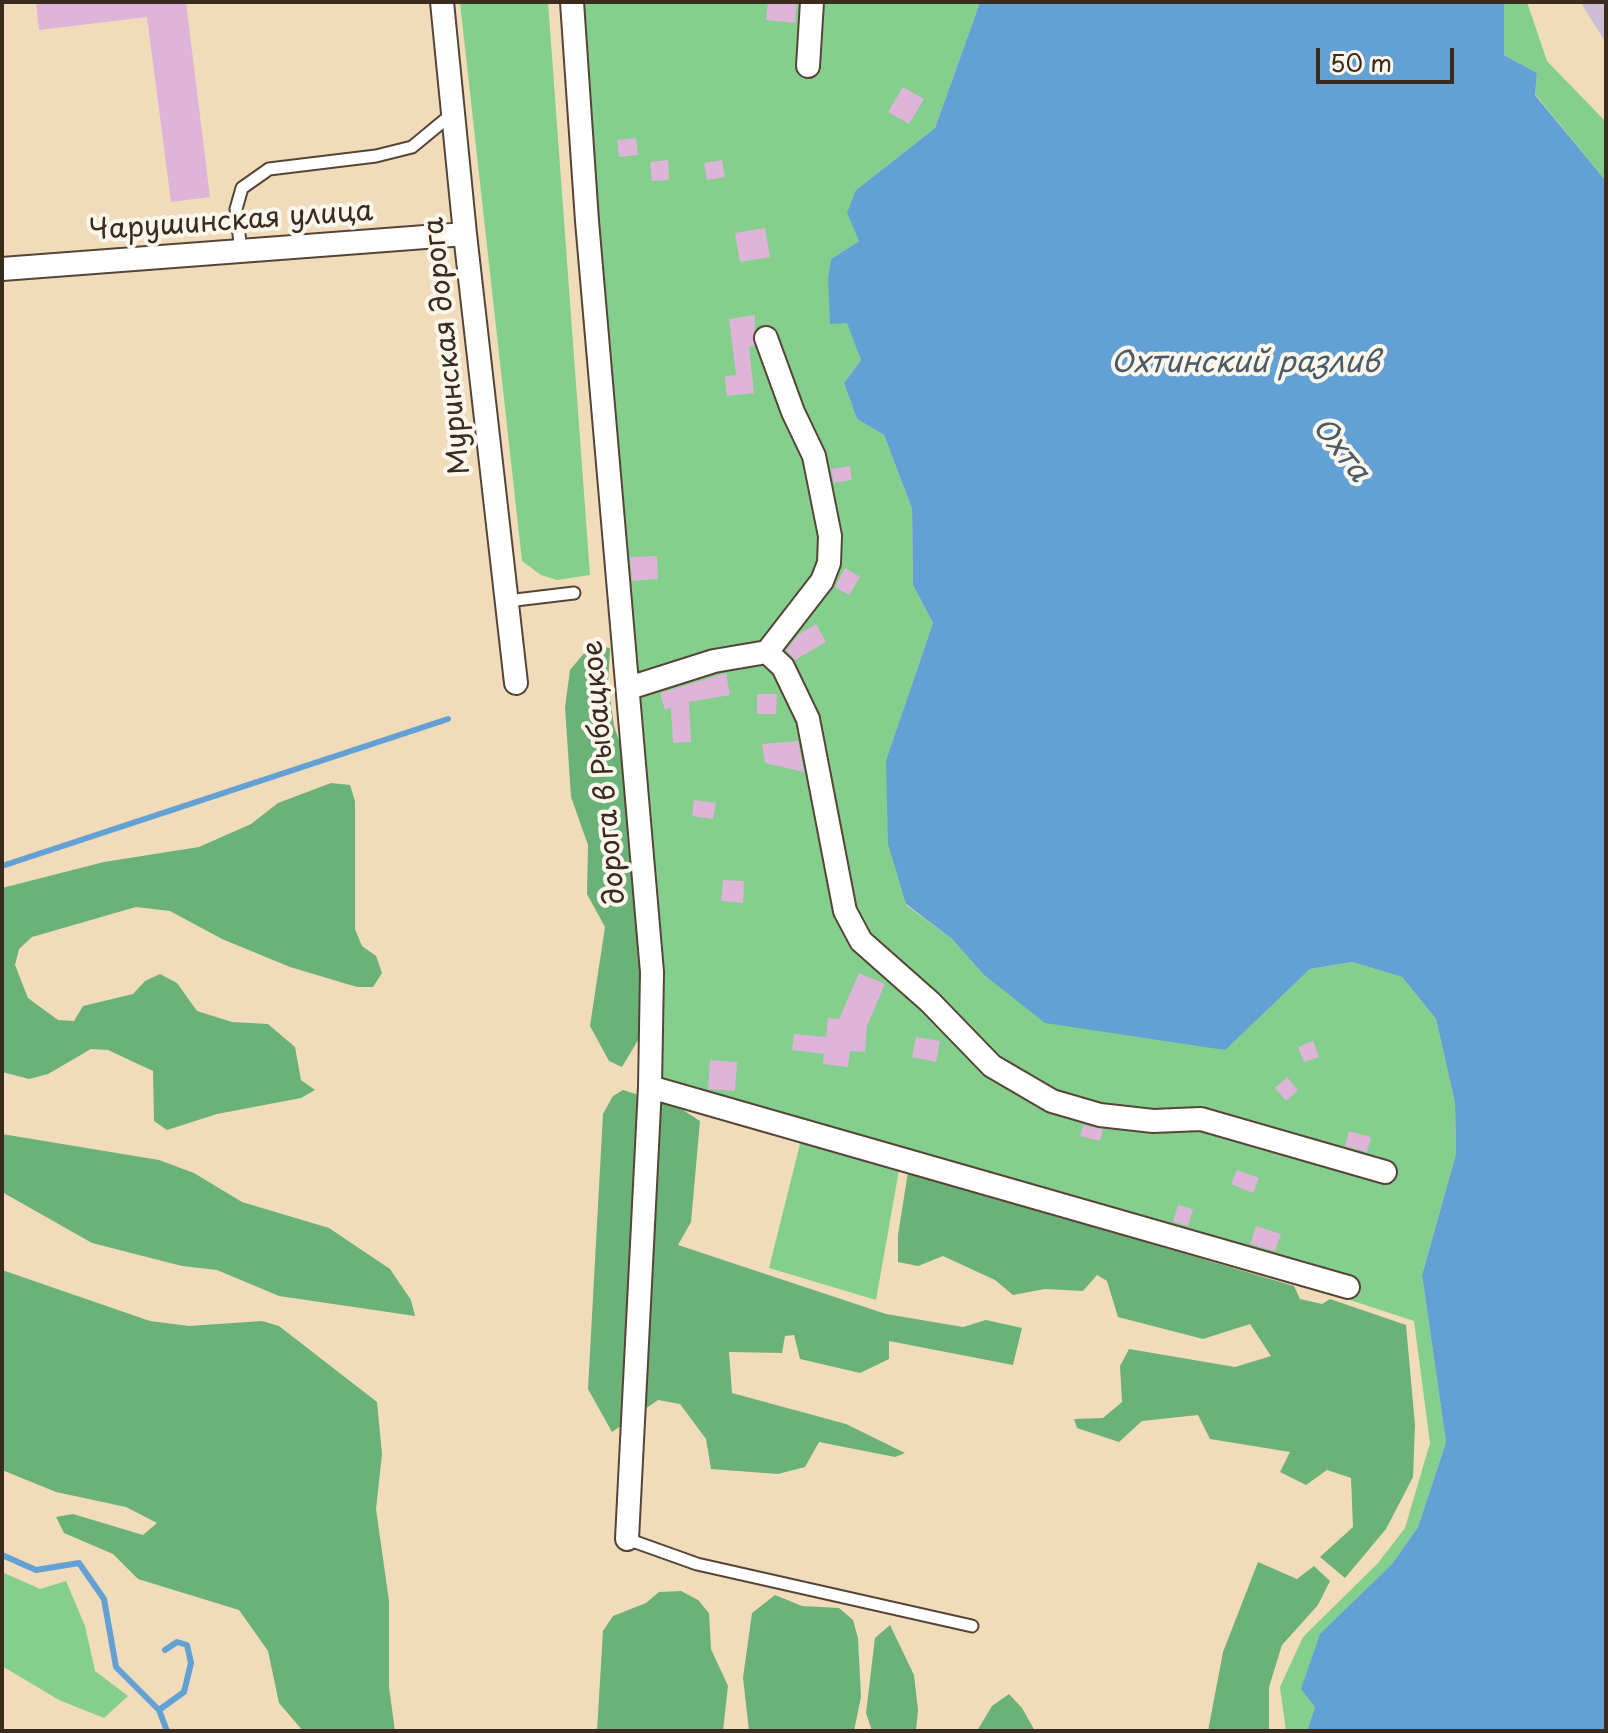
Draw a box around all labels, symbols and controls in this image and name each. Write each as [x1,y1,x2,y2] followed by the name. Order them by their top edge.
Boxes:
[1320,32,1458,82] scale bar
[1330,44,1392,80] text: 50 m
[88,195,374,249] street label: Чарушинская улица
[418,216,478,476] street label: Муринская дорога
[1110,346,1380,382] water label: Охтинский разлив
[1304,411,1376,489] water label: Охта
[577,639,633,905] street label: дорога в Рыбацкое

